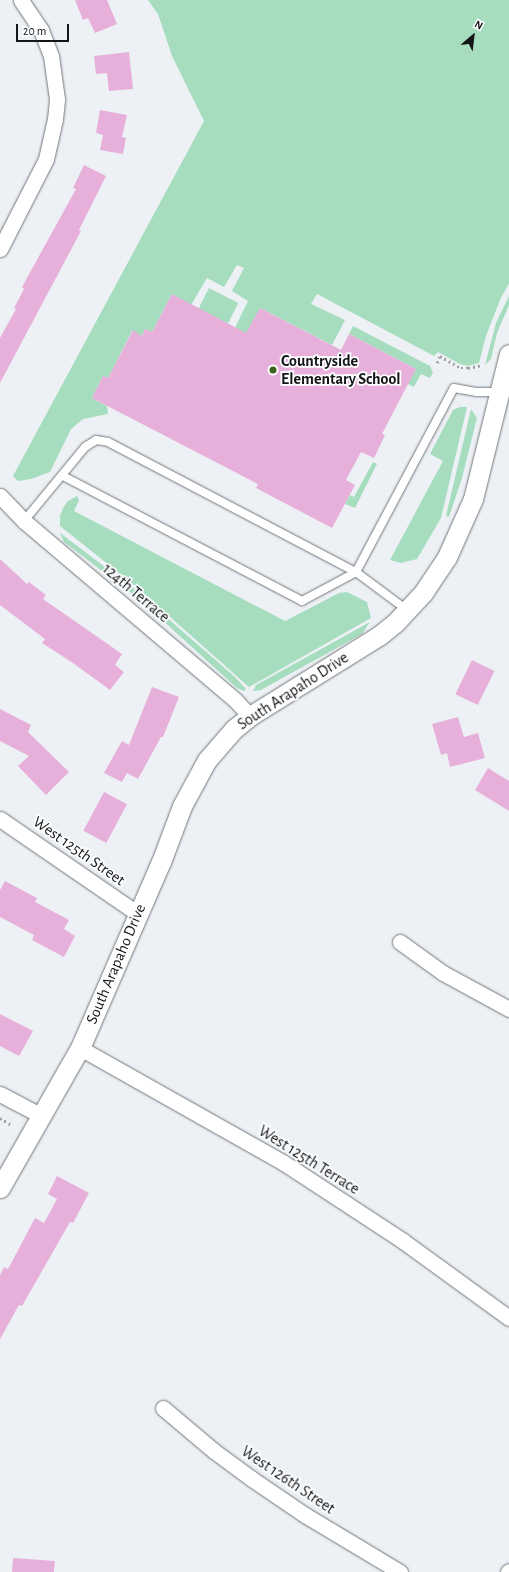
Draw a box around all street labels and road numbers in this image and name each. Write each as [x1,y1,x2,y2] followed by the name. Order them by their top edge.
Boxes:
[99,559,173,627] street label: 124th Terrace
[234,648,352,734] street label: South Arapaho Drive
[29,812,129,890] street label: West 125th Street
[82,901,150,1027] street label: South Arapaho Drive
[255,1121,363,1199] street label: West 125th Terrace
[238,1442,338,1518] street label: West 126th Street

